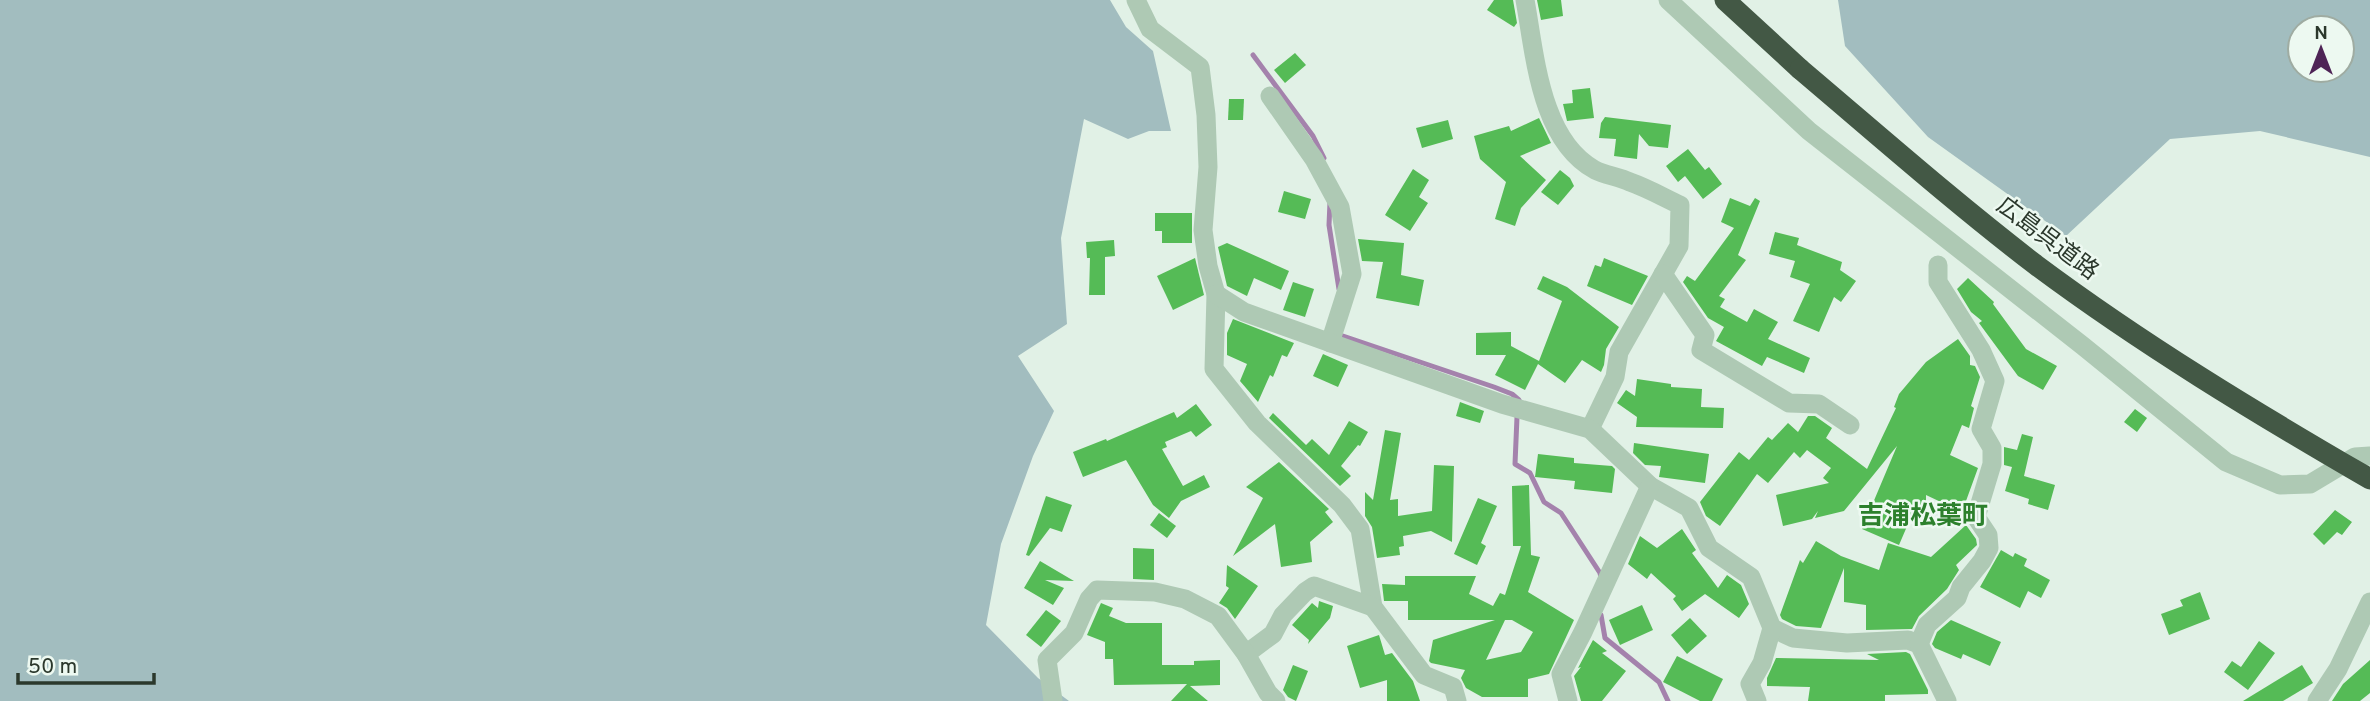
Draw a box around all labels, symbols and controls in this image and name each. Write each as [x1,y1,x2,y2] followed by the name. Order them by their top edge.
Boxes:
[2286,14,2356,84] north arrow
[2314,22,2328,46] text: N
[1990,192,2104,288] street label: 広島呉道路
[1858,501,1988,534] district label: 吉浦松葉町
[18,642,154,686] scale bar
[28,654,77,681] text: 50 m

